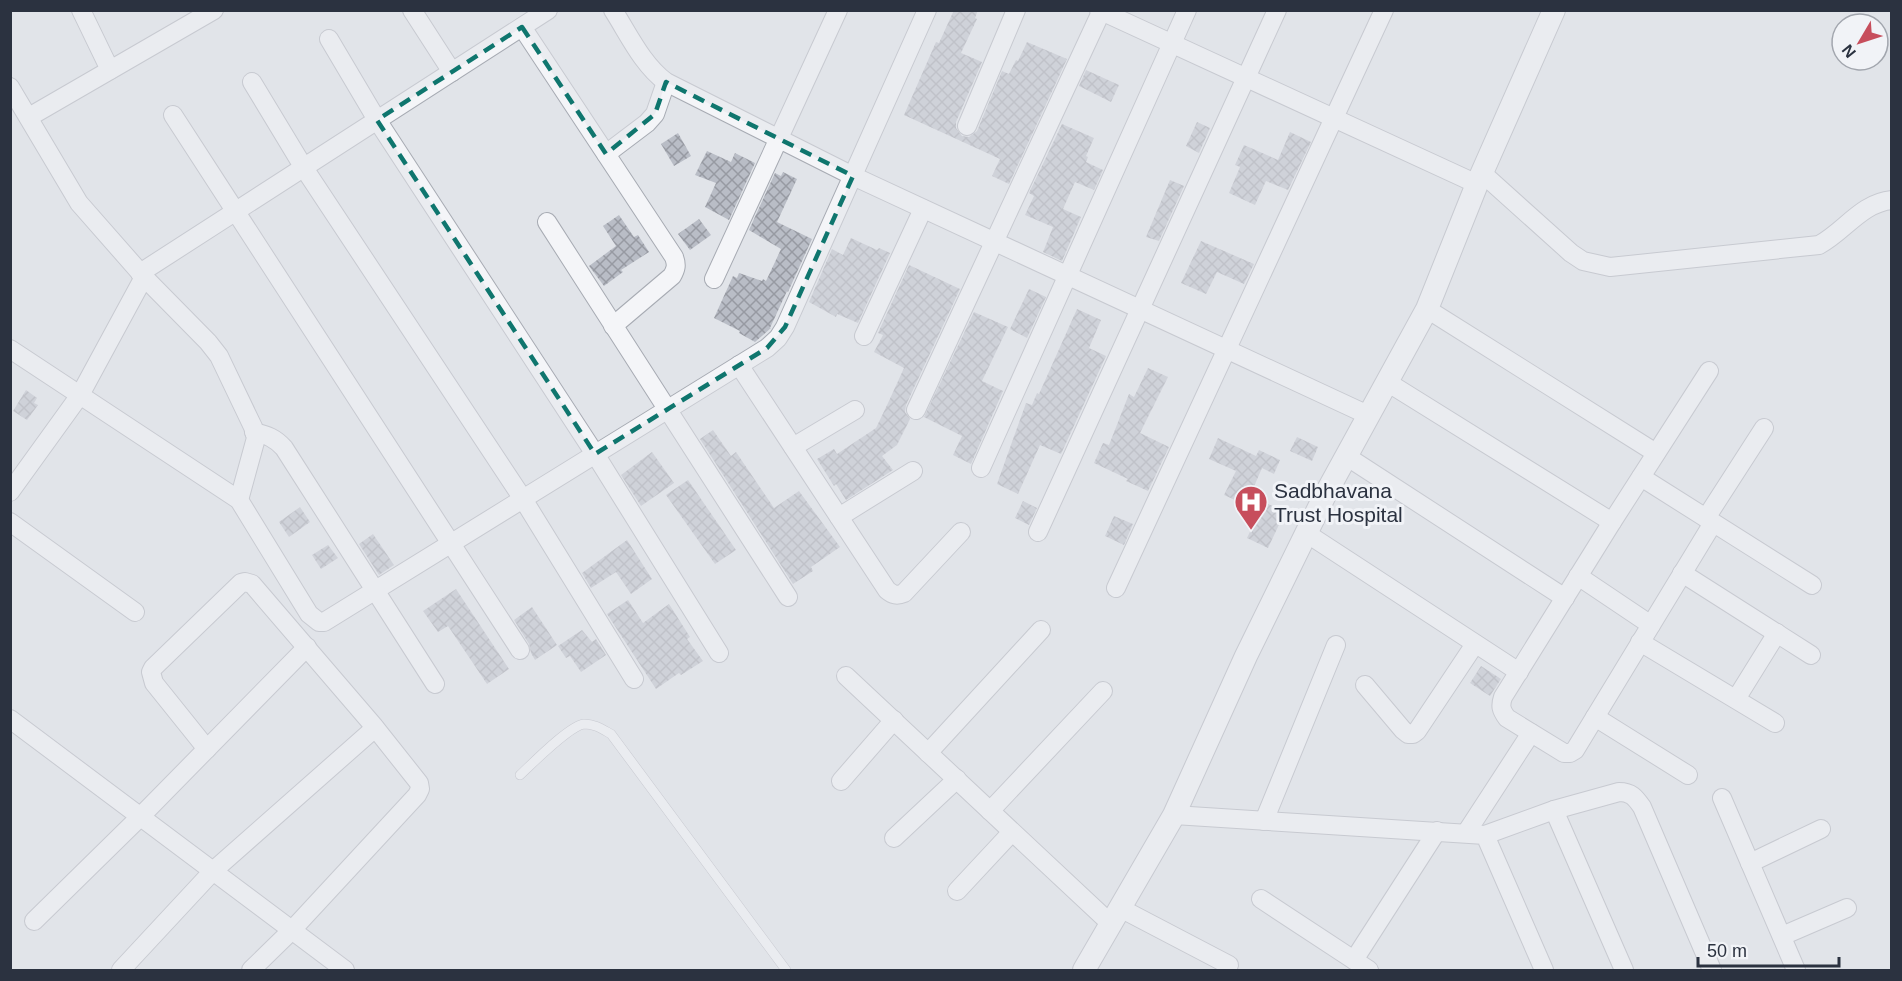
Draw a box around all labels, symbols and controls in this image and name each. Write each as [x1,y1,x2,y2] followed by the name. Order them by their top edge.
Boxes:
[1830,12,1890,72] north arrow
[1838,41,1859,61] text: N
[1274,479,1403,526] place label: Sadbhavana Trust Hospital
[1233,484,1269,531] hospital icon: Sadbhavana Trust Hospital
[1698,930,1839,968] scale bar
[1707,941,1747,961] text: 50 m

